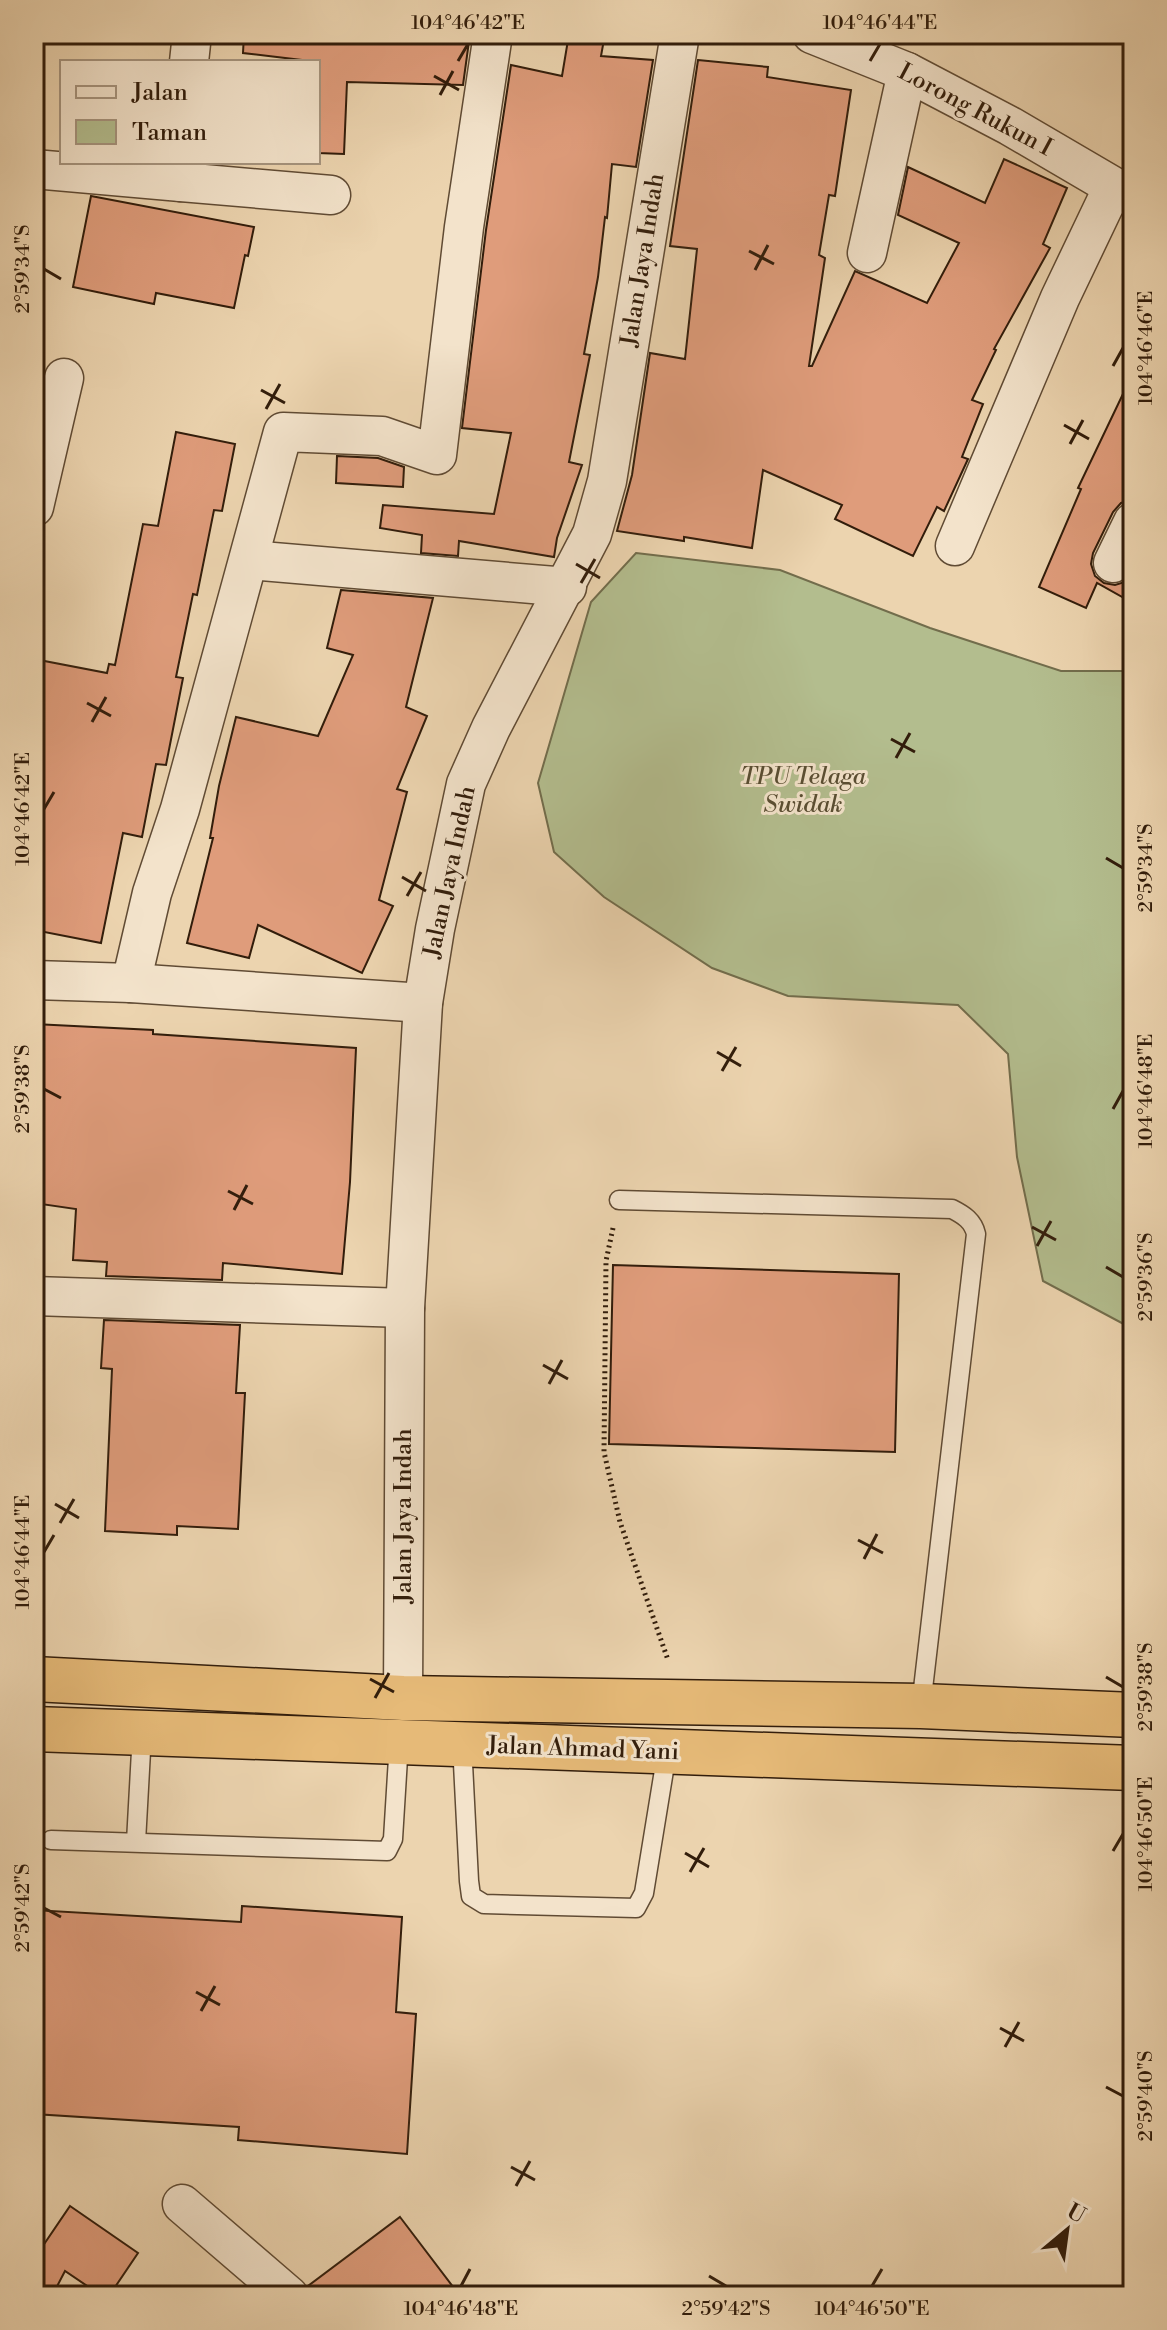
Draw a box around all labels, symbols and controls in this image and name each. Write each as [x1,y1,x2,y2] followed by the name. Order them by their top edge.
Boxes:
[411,11,525,36] text: 104°46'42"E
[823,11,937,36] text: 104°46'44"E
[893,57,1057,163] street label: Lorong Rukun I
[60,60,320,164] legend
[131,78,188,108] text: Jalan
[132,118,207,148] text: Taman
[614,171,672,350] street label: Jalan Jaya Indah
[11,225,36,313] text: 2°59'34"S
[1134,291,1159,405] text: 104°46'46"E
[11,752,36,866] text: 104°46'42"E
[740,762,867,820] park label: TPU Telaga Swidak
[417,783,483,962] street label: Jalan Jaya Indah
[1134,824,1159,912] text: 2°59'34"S
[1134,1034,1159,1148] text: 104°46'48"E
[11,1045,36,1133] text: 2°59'38"S
[1134,1233,1159,1321] text: 2°59'36"S
[389,1428,419,1605] street label: Jalan Jaya Indah
[11,1495,36,1609] text: 104°46'44"E
[1134,1643,1159,1731] text: 2°59'38"S
[485,1731,680,1767] street label: Jalan Ahmad Yani
[1134,1777,1159,1891] text: 104°46'50"E
[11,1864,36,1952] text: 2°59'42"S
[1134,2051,1159,2141] text: 2°59'40"S
[1027,2190,1107,2270] north arrow
[1062,2198,1090,2230] text: U
[404,2297,518,2322] text: 104°46'48"E
[682,2297,770,2322] text: 2°59'42"S
[815,2297,929,2322] text: 104°46'50"E

